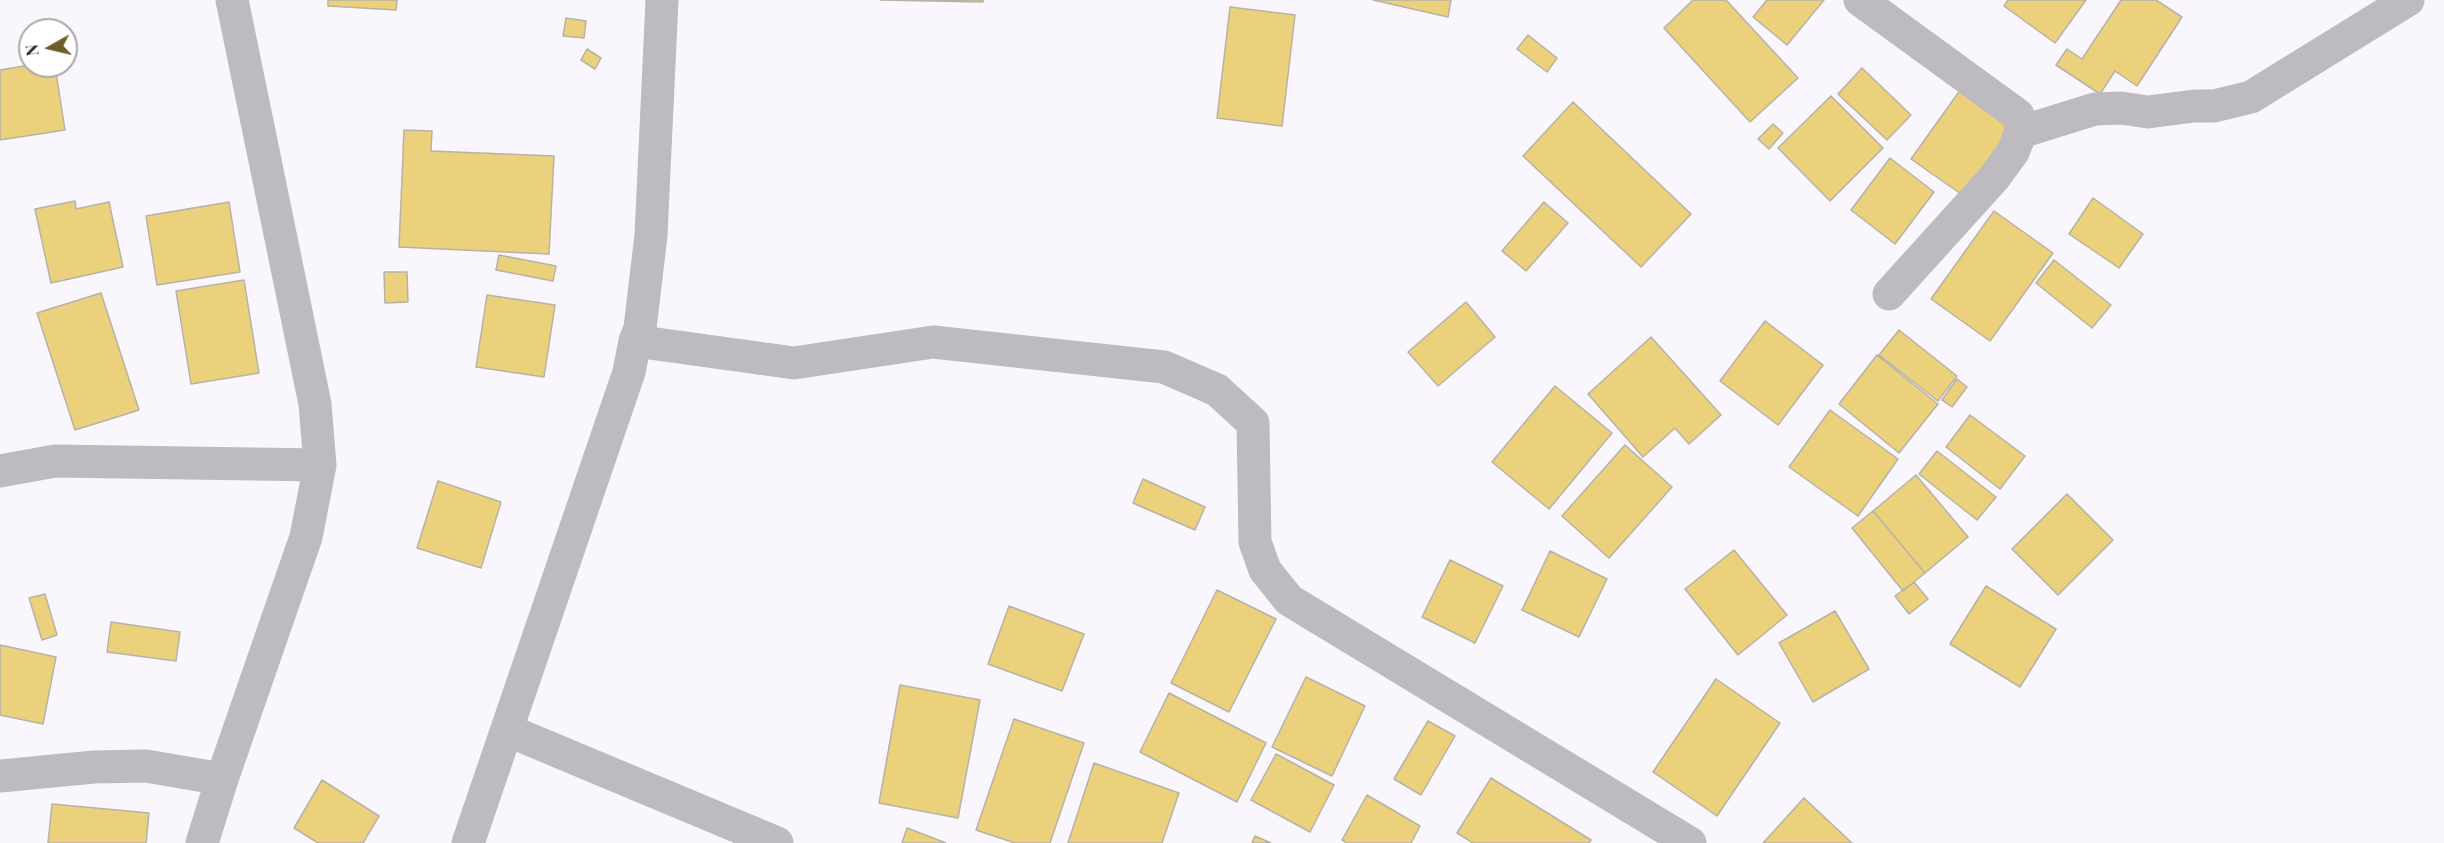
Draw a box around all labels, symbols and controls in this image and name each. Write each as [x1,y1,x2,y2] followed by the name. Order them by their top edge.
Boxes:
[18,18,78,78] north arrow
[20,43,43,57] text: N

